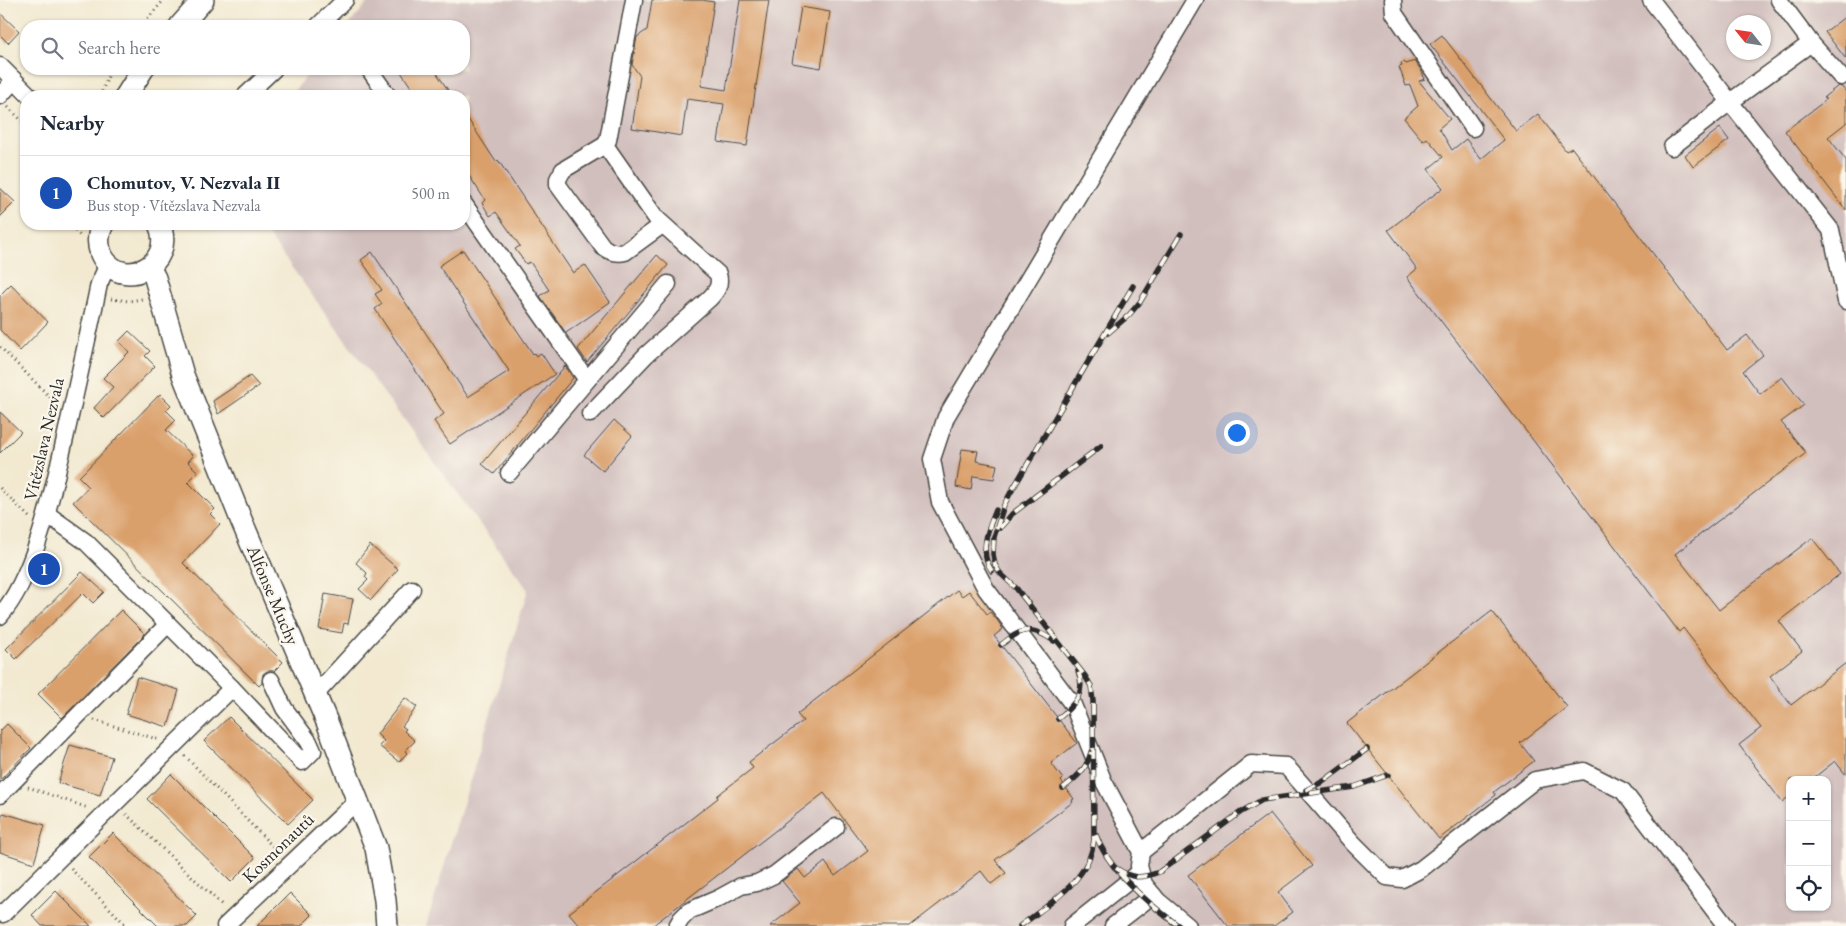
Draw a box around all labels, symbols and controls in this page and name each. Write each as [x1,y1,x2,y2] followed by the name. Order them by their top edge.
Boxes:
[1726,15,1771,60] north arrow
[20,20,470,75] search box
[38,34,66,62] icon: search
[78,35,160,60] text: Search here
[40,109,104,136] text: Nearby
[87,170,280,195] text: Chomutov, V. Nezvala II
[52,183,60,204] text: 1
[411,183,450,204] text: 500 m
[87,195,261,216] text: Bus stop · Vítězslava Nezvala
[18,374,69,503] street label: Vítězslava Nezvala
[1224,420,1250,446] your location
[242,540,305,648] street label: Alfonse Muchy
[28,550,60,588] pin: 1
[1786,776,1831,911] map controls
[1786,776,1831,821] button: +
[237,807,319,888] street label: Kosmonautů
[1786,821,1831,866] button: −
[1786,866,1831,911] button: locate

